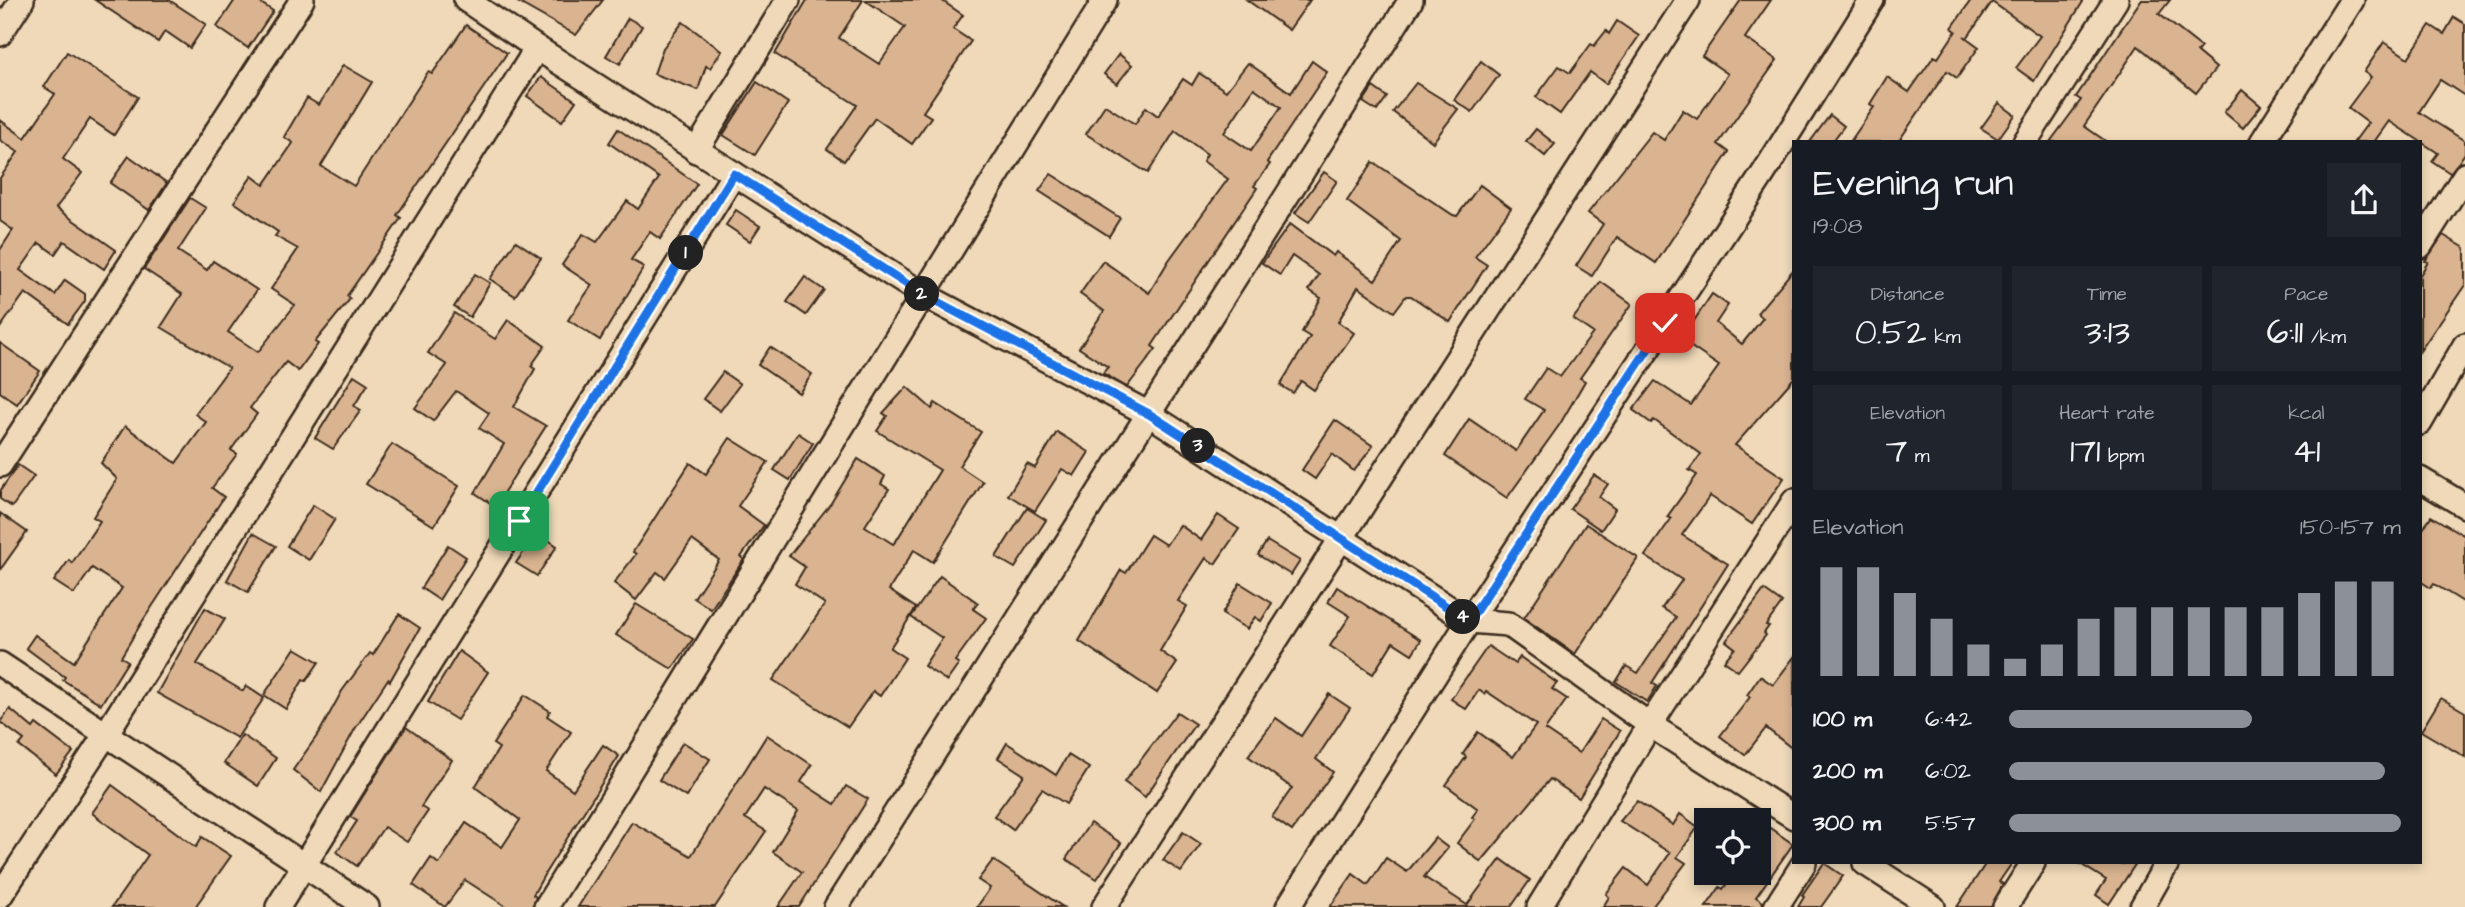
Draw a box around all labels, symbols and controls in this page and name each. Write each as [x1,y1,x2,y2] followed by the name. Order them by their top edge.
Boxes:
[1813,158,2014,210] text: Evening run
[2327,163,2401,237] button: share
[1813,210,1862,242] text: 19:08
[668,236,704,270] pin: 1
[684,239,687,266] text: 1
[904,276,940,312] pin: 2
[916,280,927,307] text: 2
[1871,281,1945,308] text: Distance
[2087,281,2127,308] text: Time
[2284,281,2328,308] text: Pace
[1635,293,1695,353] pin
[1646,304,1684,342] icon: check
[1855,308,1927,357] text: 0.52
[2084,308,2130,357] text: 3:13
[2267,308,2303,357] text: 6:11
[1927,324,1961,351] text: km
[2303,324,2346,351] text: /km
[1870,400,1945,427] text: Elevation
[2059,400,2155,427] text: Heart rate
[2288,400,2325,427] text: kcal
[1886,427,1907,476] text: 7
[2070,427,2100,476] text: 171
[2292,427,2320,476] text: 41
[1180,428,1216,464] pin: 3
[1193,432,1202,459] text: 3
[1907,443,1930,470] text: m
[2100,443,2144,470] text: bpm
[489,491,549,551] pin
[500,502,538,540] icon: arrive
[1813,511,1904,543] text: Elevation
[2300,511,2401,543] text: 150–157 m
[1446,600,1480,634] pin: 4
[1456,603,1469,630] text: 4
[1813,703,1872,735] text: 100 m
[1925,703,1972,735] text: 6:42
[1813,755,1882,787] text: 200 m
[1925,755,1971,787] text: 6:02
[1813,807,1881,839] text: 300 m
[1925,807,1976,839] text: 5:57
[1694,808,1771,885] map controls
[1694,808,1771,885] button: locate

